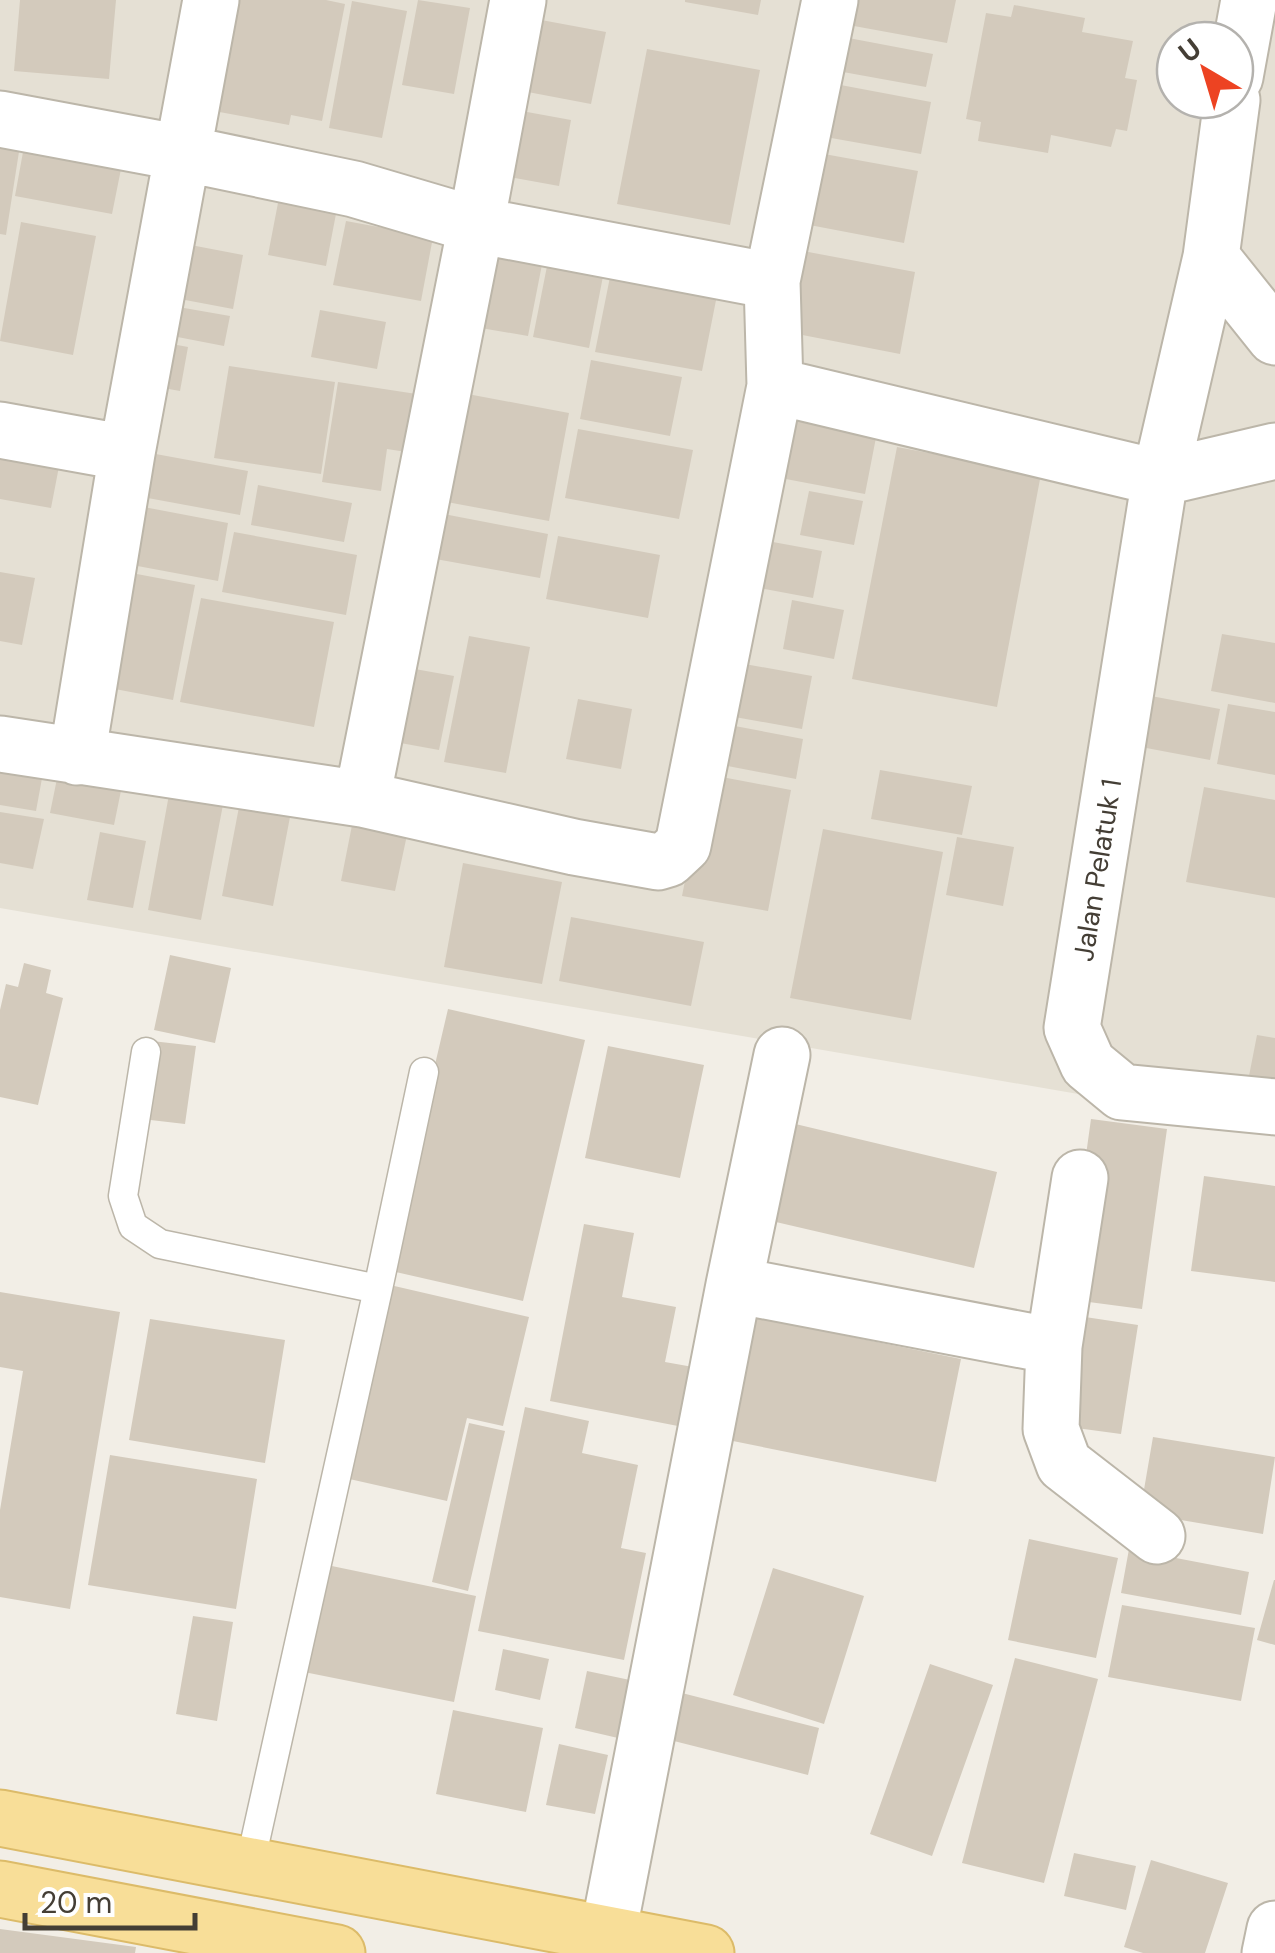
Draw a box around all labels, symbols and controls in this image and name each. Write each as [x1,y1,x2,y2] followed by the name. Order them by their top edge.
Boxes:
[1155,20,1255,120] north arrow
[1171,30,1209,71] text: U
[1065,776,1130,964] street label: Jalan Pelatuk 1
[25,1868,195,1930] scale bar
[40,1883,112,1922] text: 20 m

